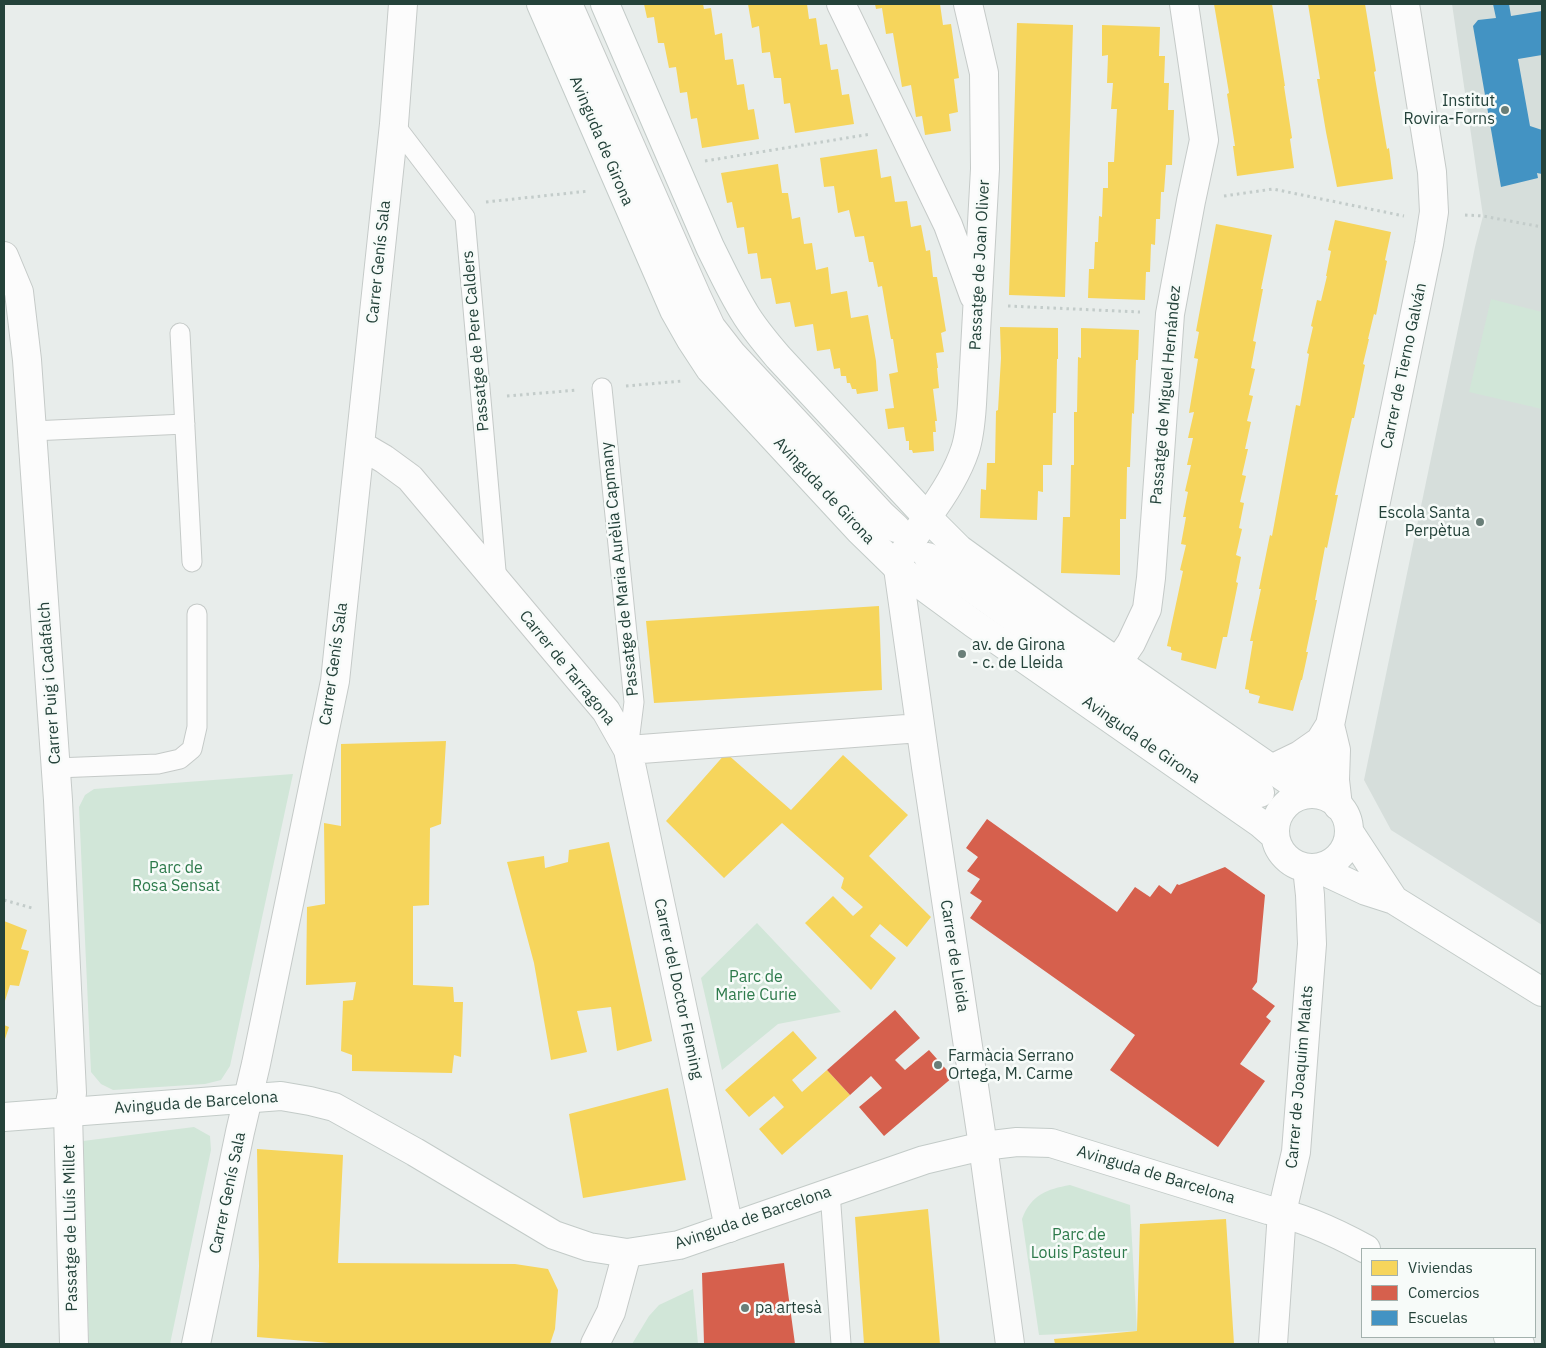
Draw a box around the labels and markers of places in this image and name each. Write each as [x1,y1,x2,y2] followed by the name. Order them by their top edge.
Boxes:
[1403,91,1495,129] place label: Institut Rovira-Forns
[1499,104,1511,116] marker: Institut Rovira-Forns
[1378,503,1470,541] place label: Escola Santa Perpètua
[1474,516,1486,528] marker: Escola Santa Perpètua
[972,635,1065,673] place label: av. de Girona - c. de Lleida
[956,648,968,660] marker: av. de Girona - c. de Lleida
[948,1046,1074,1084] place label: Farmàcia Serrano Ortega, M. Carme
[932,1059,944,1071] marker: Farmàcia Serrano Ortega, M. Carme
[755,1298,822,1318] place label: pa artesà
[739,1302,751,1314] marker: pa artesà

